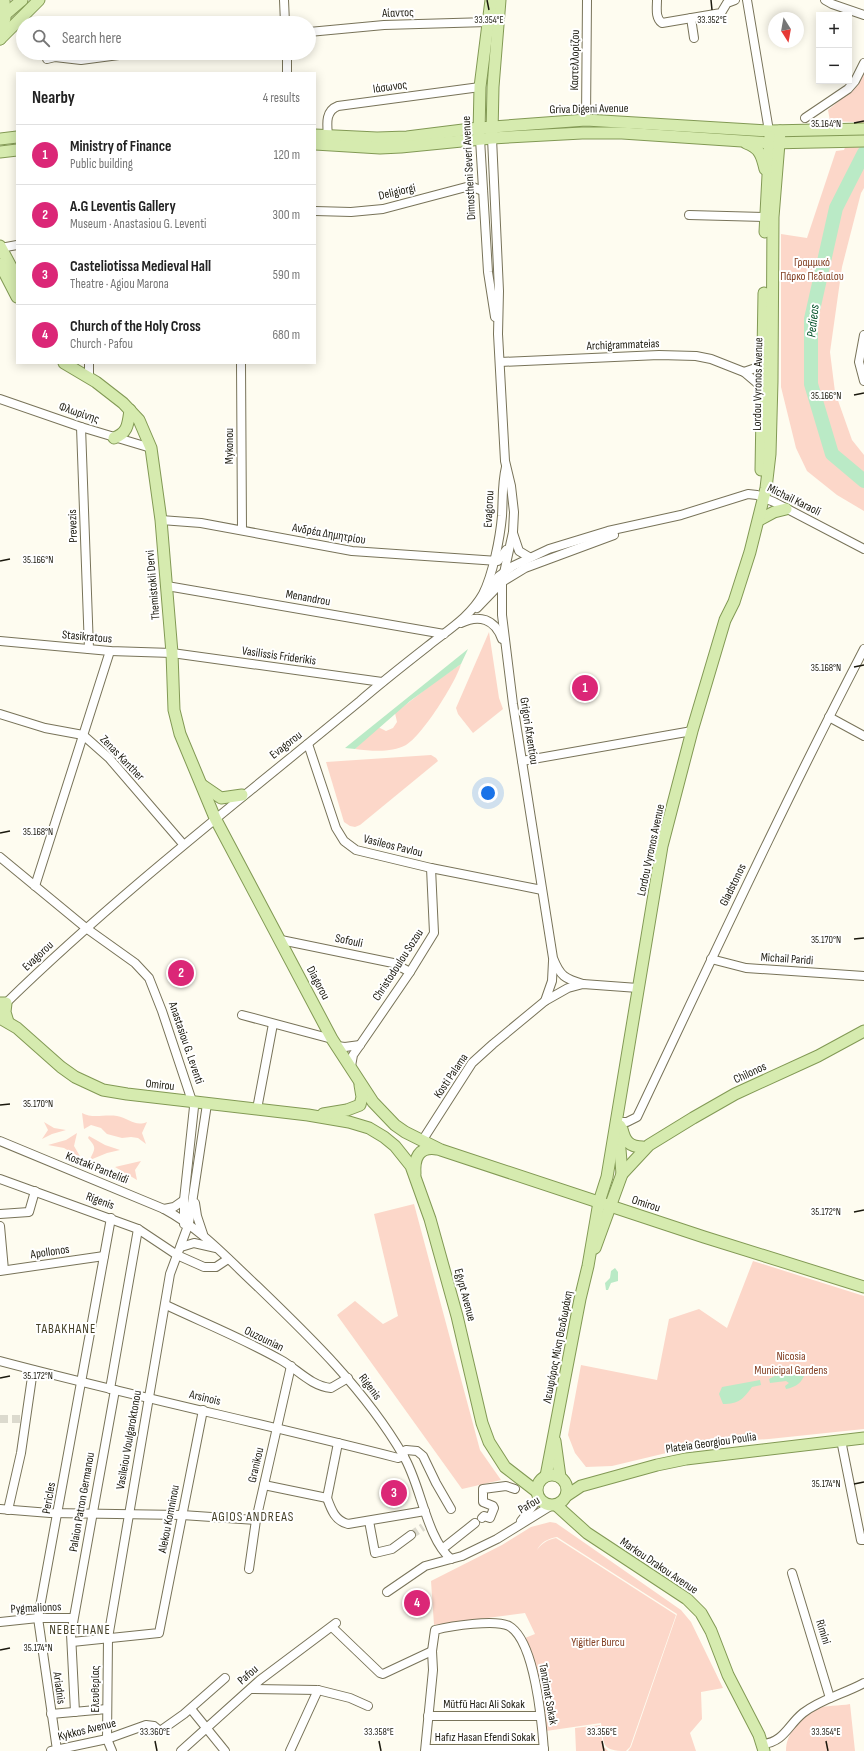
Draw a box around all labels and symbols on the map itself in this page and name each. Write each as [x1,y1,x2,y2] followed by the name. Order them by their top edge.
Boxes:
[381,5,414,21] street label: Αίαντος
[768,12,804,48] north arrow
[474,14,504,26] text: 33.354°E
[697,14,727,26] text: 33.352°E
[567,29,583,91] street label: Καστελλορίζου
[372,77,408,97] street label: Ιάσωνος
[549,101,629,117] street label: Griva Digeni Avenue
[459,115,479,220] street label: Dimostheni Severi Avenue
[811,118,841,130] text: 35.164°N
[377,180,417,204] street label: Deligiorgi
[780,255,844,284] park label: Γραμμικό Πάρκο Πεδιαίου
[803,303,823,338] water label: Pedieos
[585,336,660,354] street label: Archigrammateias
[750,337,766,431] street label: Lordou Vyronos Avenue
[811,390,841,402] text: 35.166°N
[57,399,101,427] street label: Φλωρίνης
[222,428,237,464] street label: Mykonou
[765,481,823,519] street label: Michail Karaoli
[481,490,497,528] street label: Evagorou
[65,509,81,543] street label: Prevezis
[290,520,367,548] street label: Ανδρέα Δημητρίου
[142,550,164,620] street label: Themistokli Dervi
[23,554,53,566] text: 35.166°N
[284,587,332,609] street label: Menandrou
[61,627,113,647] street label: Stasikratous
[241,643,317,669] street label: Vasilissis Friderikis
[811,662,841,674] text: 35.168°N
[572,673,598,703] pin: 1
[516,696,542,766] street label: Grigori Afxentiou
[267,728,305,762] street label: Evagorou
[97,732,148,784] street label: Zenas Kanther
[478,783,498,803] your location
[634,803,668,897] street label: Lordou Vyronos Avenue
[23,826,53,838] text: 35.168°N
[362,831,424,861] street label: Vasileos Pavlou
[716,861,750,909] street label: Gladstonos
[369,926,427,1004] street label: Christodoulou Sozou
[334,931,364,951] street label: Sofouli
[811,934,841,946] text: 35.170°N
[19,938,57,974] street label: Evagorou
[760,950,814,968] street label: Michail Paridi
[168,958,194,988] pin: 2
[303,964,333,1002] street label: Diagorou
[165,999,207,1086] street label: Anastasiou G. Leventi
[431,1050,472,1101] street label: Kosti Palama
[731,1059,769,1087] street label: Chilonos
[145,1076,175,1094] street label: Omirou
[23,1098,53,1110] text: 35.170°N
[63,1149,131,1187] street label: Kostaki Pantelidi
[84,1189,116,1213] street label: Rigenis
[630,1192,662,1216] street label: Omirou
[811,1206,841,1218] text: 35.172°N
[29,1242,70,1262] street label: Apollonos
[451,1267,479,1323] street label: Egypt Avenue
[540,1289,576,1405] street label: Λεωφόρος Μίκη Θεοδωράκη
[36,1321,96,1337] district label: TABAKHANE
[242,1323,286,1355] street label: Ouzounian
[754,1349,828,1378] park label: Nicosia Municipal Gardens
[23,1370,53,1382] text: 35.172°N
[355,1371,385,1403] street label: Rigenis
[187,1387,222,1409] street label: Arsinois
[113,1389,145,1491] street label: Vasileiou Voulgaroktonou
[665,1429,758,1457] street label: Plateia Georgiou Poulia
[245,1446,267,1484] street label: Granikou
[66,1451,98,1553] street label: Palaion Patron Germanou
[381,1478,407,1508] pin: 3
[811,1478,841,1490] text: 35.174°N
[39,1481,59,1515] street label: Pericles
[155,1484,183,1555] street label: Alekou Komninou
[515,1493,543,1517] street label: Pafou
[211,1509,294,1525] district label: AGIOS ANDREAS
[617,1534,701,1598] street label: Markou Drakou Avenue
[404,1588,430,1618] pin: 4
[10,1599,62,1617] street label: Pygmalionos
[812,1618,834,1646] street label: Rimini
[49,1622,111,1638] district label: NEBETHANE
[571,1635,625,1650] park label: Yiğitler Burcu
[23,1642,53,1654] text: 35.174°N
[235,1662,261,1688] street label: Pafou
[535,1662,561,1726] street label: Tanzimat Sokak
[88,1665,103,1712] street label: Ελευθερίας
[49,1670,69,1705] street label: Ariadnis
[443,1697,525,1712] street label: Mütfü Hacı Ali Sokak
[56,1716,118,1744] street label: Kykkos Avenue
[140,1726,170,1738] text: 33.360°E
[364,1726,394,1738] text: 33.358°E
[587,1726,617,1738] text: 33.356°E
[811,1726,841,1738] text: 33.354°E
[435,1730,536,1745] street label: Hafız Hasan Efendi Sokak

